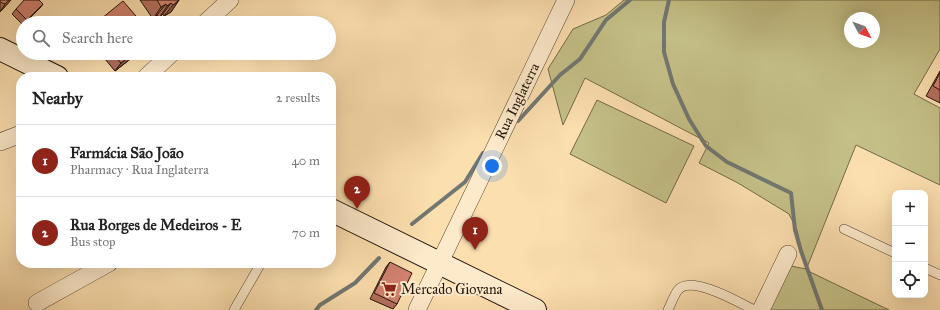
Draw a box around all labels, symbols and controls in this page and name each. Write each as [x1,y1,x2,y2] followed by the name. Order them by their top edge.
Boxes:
[844,12,880,48] north arrow
[16,16,336,60] search box
[30,27,52,49] icon: search
[62,29,133,47] text: Search here
[492,60,543,142] street label: Rua Inglaterra
[32,88,83,109] text: Nearby
[276,90,320,106] text: 2 results
[70,144,184,162] text: Farmácia São João
[42,153,48,169] text: 1
[291,153,320,169] text: 40 m
[482,156,502,176] your location
[70,162,209,178] text: Pharmacy · Rua Inglaterra
[344,176,370,209] pin: 2
[892,190,928,298] map controls
[892,190,928,226] button: +
[70,216,242,234] text: Rua Borges de Medeiros - E
[462,217,488,250] pin: 1
[42,225,48,241] text: 2
[292,225,320,241] text: 70 m
[892,226,928,262] button: −
[70,234,116,250] text: Bus stop
[892,262,928,298] button: locate
[380,280,398,298] supermarket icon: Mercado Giovana
[401,281,503,298] place label: Mercado Giovana

